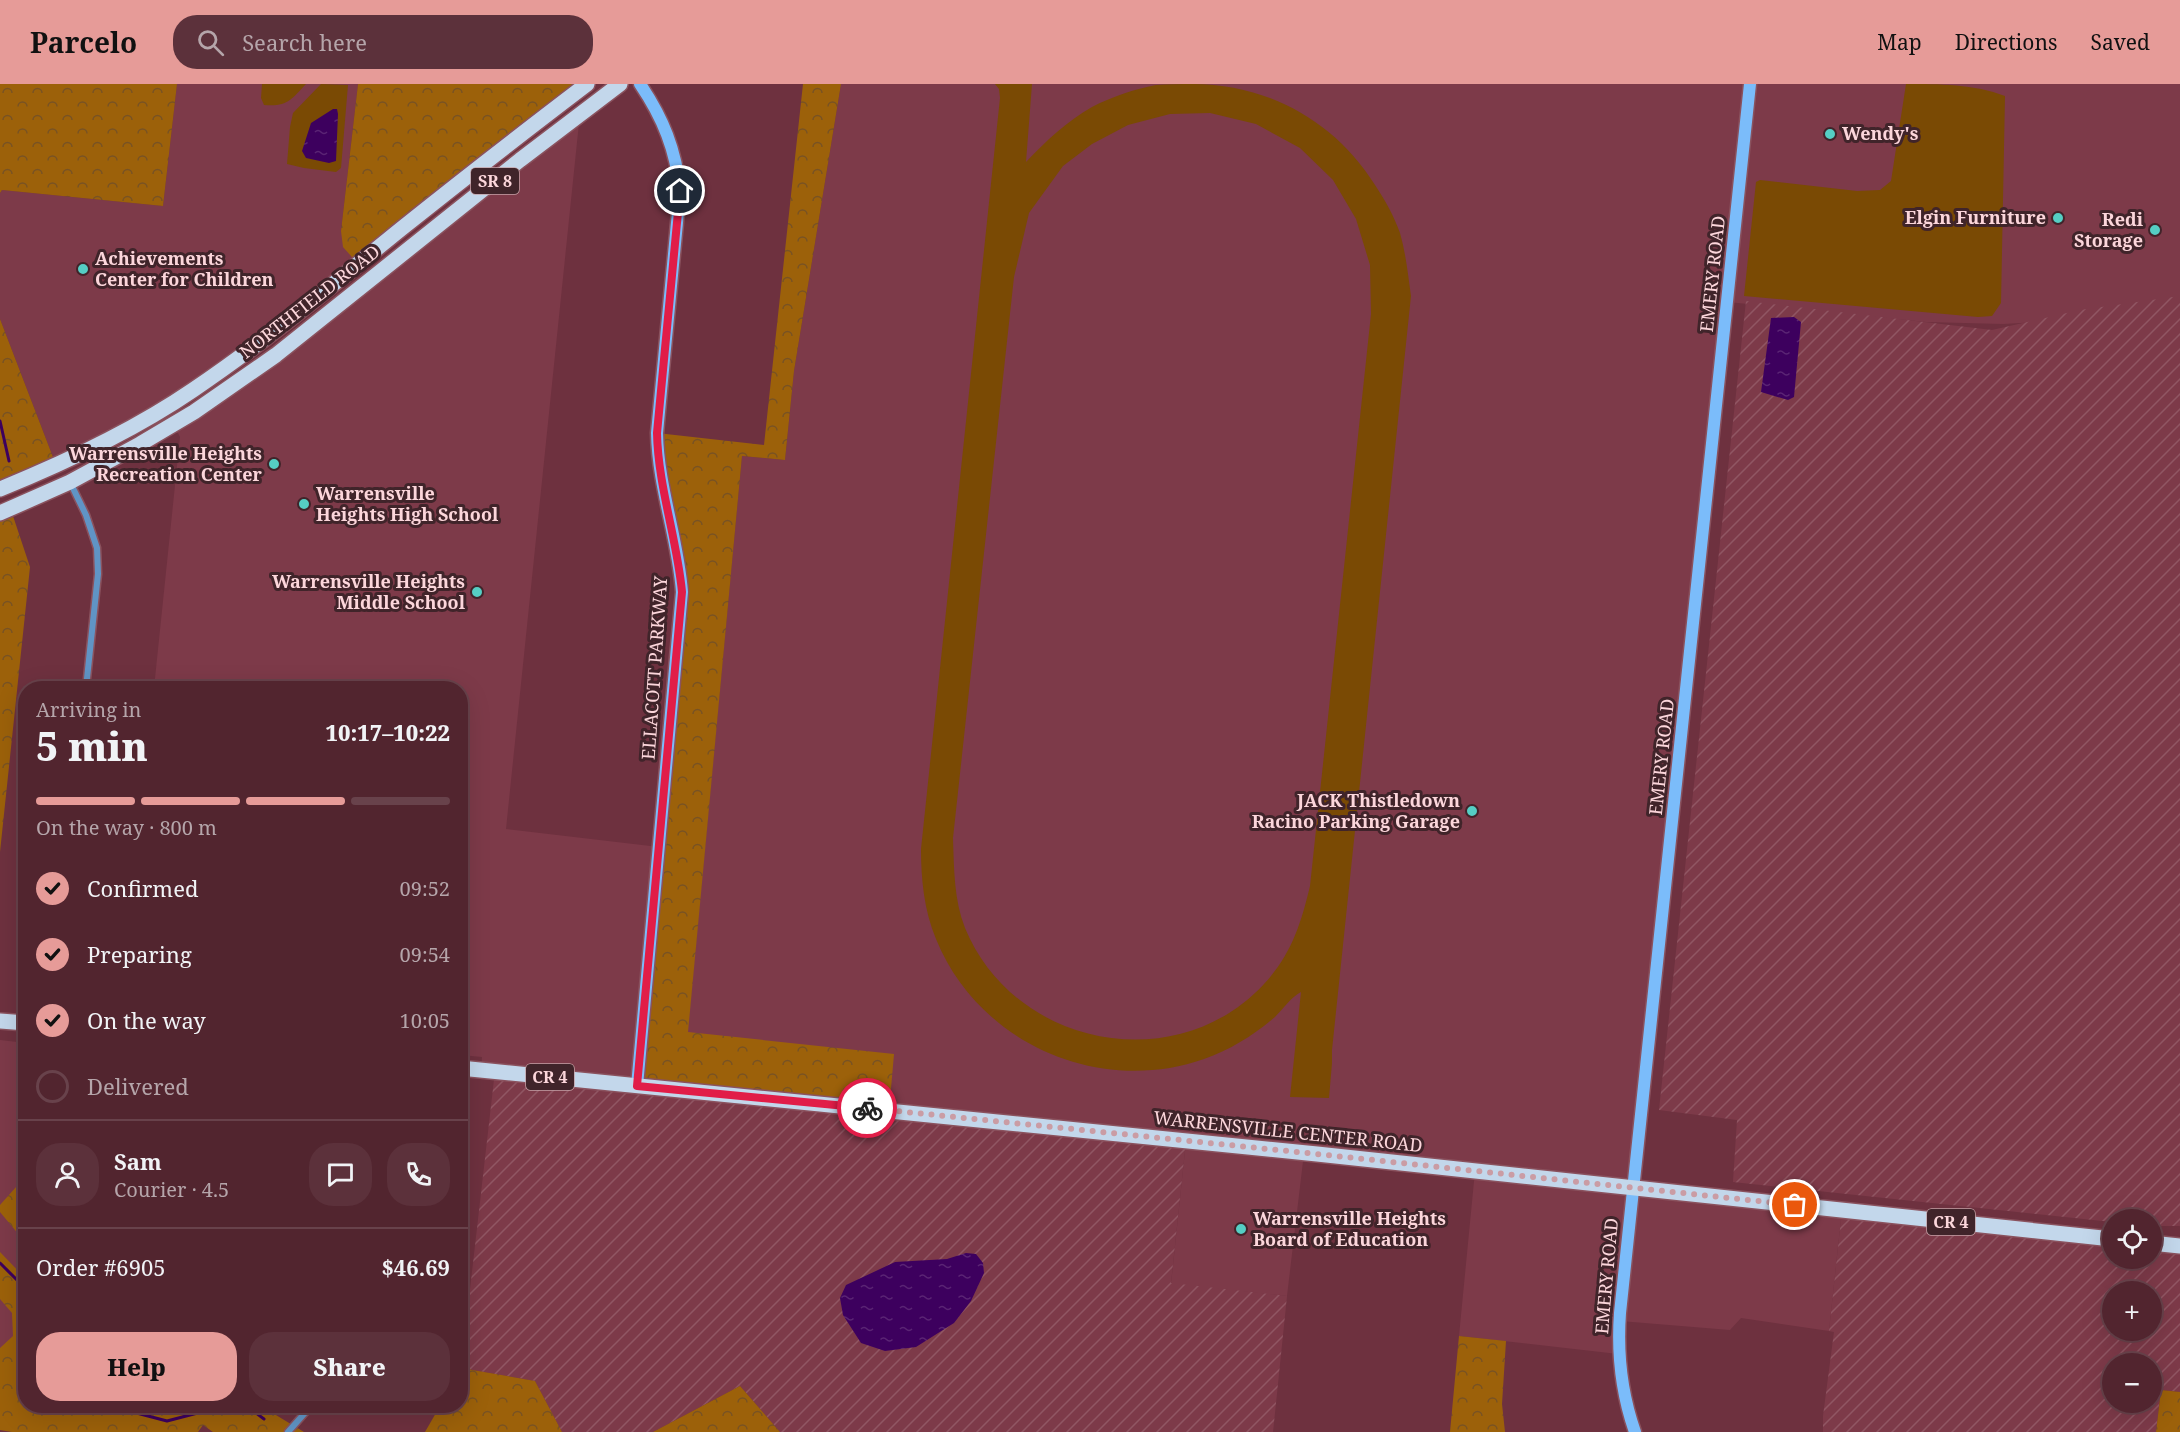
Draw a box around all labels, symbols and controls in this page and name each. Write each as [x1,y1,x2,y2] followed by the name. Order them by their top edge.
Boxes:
[173,15,593,69] search box
[30,23,137,61] text: Parcelo
[194,26,227,59] icon: search
[242,27,367,57] text: Search here
[1877,28,1922,56] text: Map
[1955,28,2057,56] text: Directions
[2090,28,2150,56] text: Saved
[1842,121,1919,145] place label: Wendy's
[1823,127,1837,141] marker: Wendy's
[654,165,705,216] pin
[471,168,519,194] road number: SR 8
[663,174,696,207] icon: home
[1905,205,2046,229] place label: Elgin Furniture
[2074,207,2144,252] place label: Redi Storage
[2051,211,2065,225] marker: Elgin Furniture
[1694,215,1730,333] street label: EMERY ROAD
[2148,223,2162,237] marker: Redi Storage
[234,239,384,363] street label: NORTHFIELD ROAD
[95,246,274,291] place label: Achievements Center for Children
[76,262,90,276] marker: Achievements Center for Children
[69,441,263,486] place label: Warrensville Heights Recreation Center
[267,457,281,471] marker: Warrensville Heights Recreation Center
[316,481,499,526] place label: Warrensville Heights High School
[297,497,311,511] marker: Warrensville Heights High School
[272,569,466,614] place label: Warrensville Heights Middle School
[636,575,672,761] street label: ELLACOTT PARKWAY
[470,585,484,599] marker: Warrensville Heights Middle School
[36,696,141,723] text: Arriving in
[1643,698,1679,816] street label: EMERY ROAD
[326,717,450,747] text: 10:17–10:22
[36,719,148,772] text: 5 min
[1252,788,1460,833] place label: JACK Thistledown Racino Parking Garage
[1465,804,1479,818] marker: JACK Thistledown Racino Parking Garage
[36,814,217,841] text: On the way · 800 m
[36,872,69,905] icon: check
[87,873,198,903] text: Confirmed
[400,875,450,902] text: 09:52
[36,938,69,971] icon: check
[87,939,192,969] text: Preparing
[400,941,450,968] text: 09:54
[36,1004,69,1037] icon: check
[87,1005,206,1035] text: On the way
[400,1007,450,1034] text: 10:05
[526,1064,574,1090] road number: CR 4
[87,1071,189,1101] text: Delivered
[837,1078,897,1138] courier
[851,1092,884,1125] icon: bike
[1152,1105,1424,1157] street label: WARRENSVILLE CENTER ROAD
[36,1143,99,1206] button: person
[309,1143,372,1206] button: chat
[387,1143,450,1206] button: phone
[114,1146,162,1176] text: Sam
[114,1176,229,1203] text: Courier · 4.5
[1769,1179,1820,1230] pin
[1778,1188,1811,1221] icon: bag
[1253,1206,1446,1251] place label: Warrensville Heights Board of Education
[1927,1209,1975,1235] road number: CR 4
[2102,1209,2162,1413] map controls
[2102,1209,2162,1269] button: locate
[1589,1217,1623,1335] street label: EMERY ROAD
[1234,1222,1248,1236] marker: Warrensville Heights Board of Education
[36,1252,166,1282] text: Order #6905
[381,1252,450,1282] text: $46.69
[2102,1281,2162,1341] button: +
[36,1332,237,1401] button: Help
[249,1332,450,1401] button: Share
[2102,1353,2162,1413] button: −

